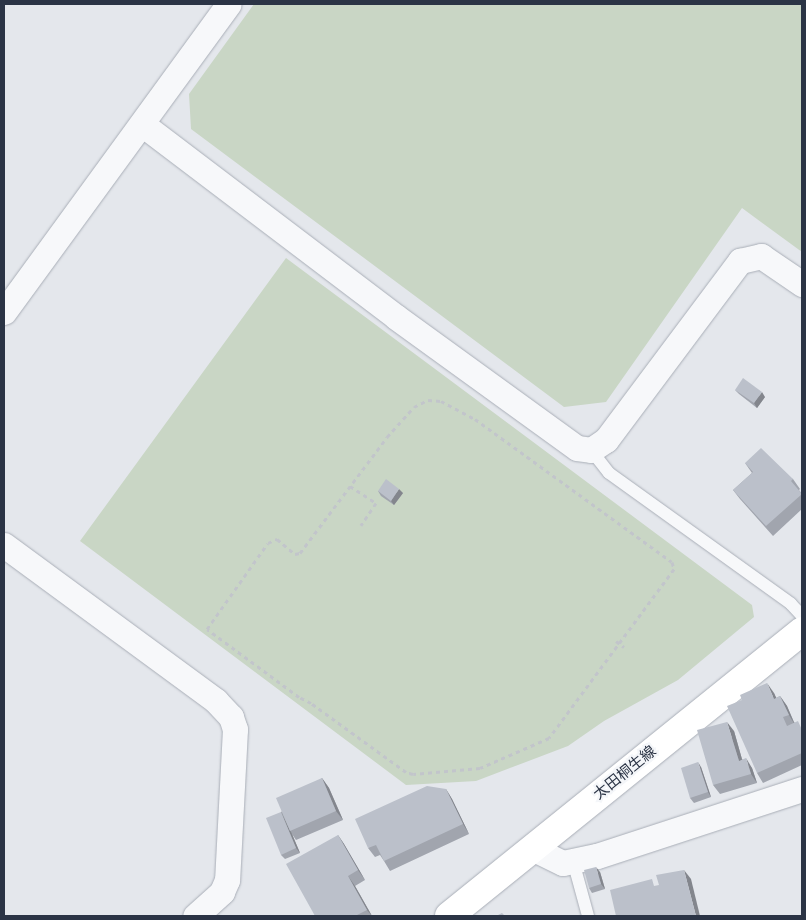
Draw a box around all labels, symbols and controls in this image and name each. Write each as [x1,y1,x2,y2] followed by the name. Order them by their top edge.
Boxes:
[590,742,660,804] street label: 太田桐生線

